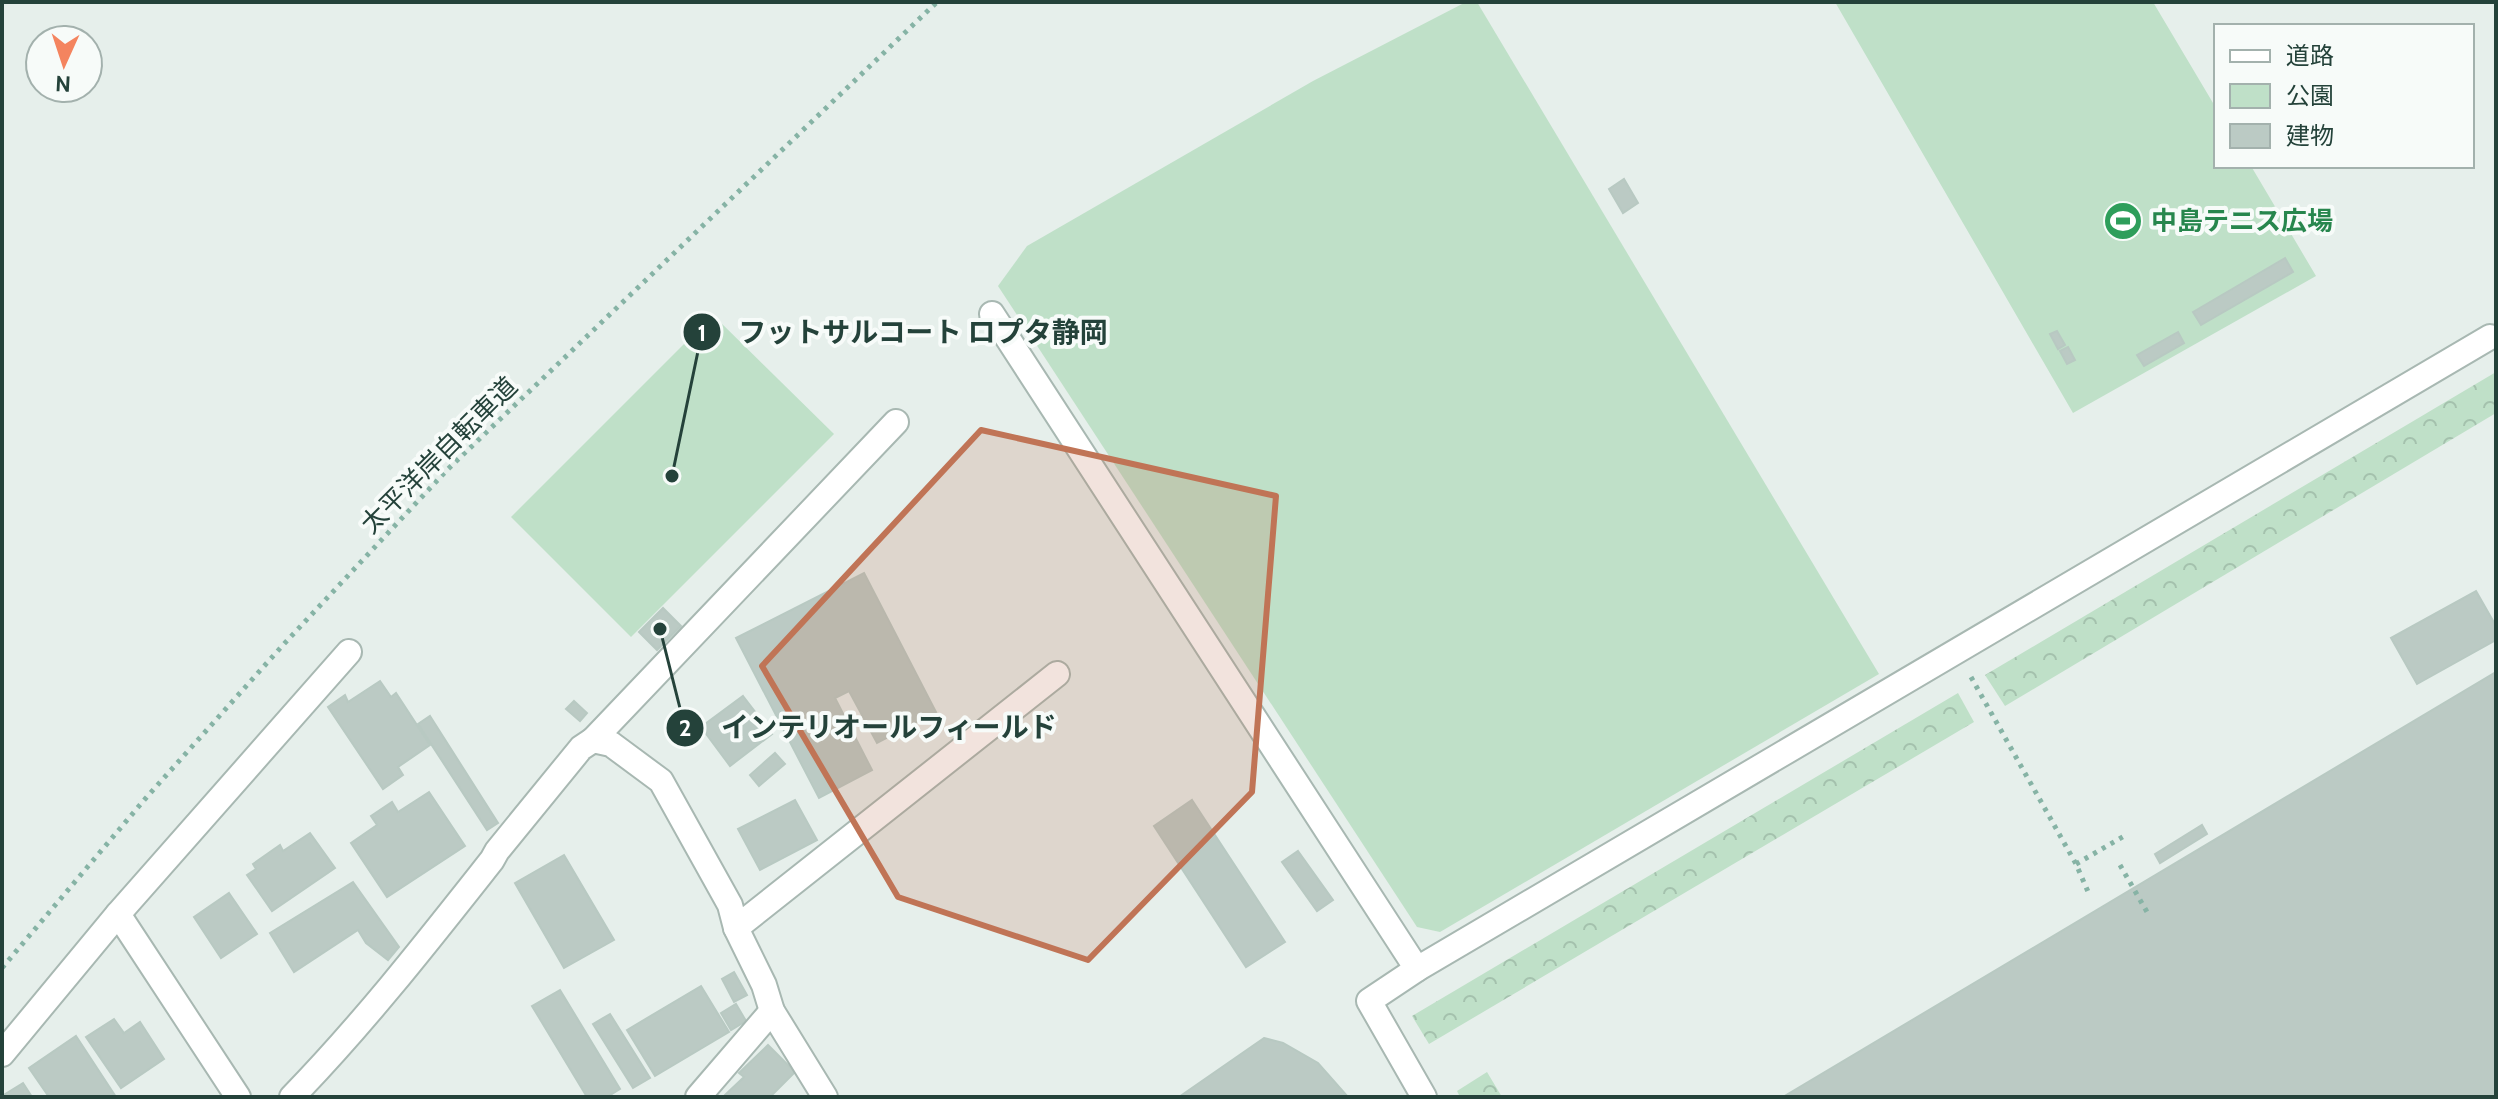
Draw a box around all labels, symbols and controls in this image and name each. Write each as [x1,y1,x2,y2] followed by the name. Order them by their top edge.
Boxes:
[24,24,104,104] north arrow
[2214,24,2474,168] legend
[2286,41,2334,70] text: 道路
[55,70,71,97] text: N
[2286,81,2334,110] text: 公園
[2286,121,2334,150] text: 建物
[2102,200,2144,242] sports icon: 中島テニス広場
[2151,205,2333,237] place label: 中島テニス広場
[682,306,1124,358] callout: フットサルコート ロプタ静岡
[738,315,1108,349] text: フットサルコート ロプタ静岡
[698,318,706,347] text: 1
[354,370,524,540] street label: 太平洋岸自転車道
[665,702,1073,754] callout: インテリオールフィールド
[721,710,1057,744] text: インテリオールフィールド
[679,713,691,742] text: 2

